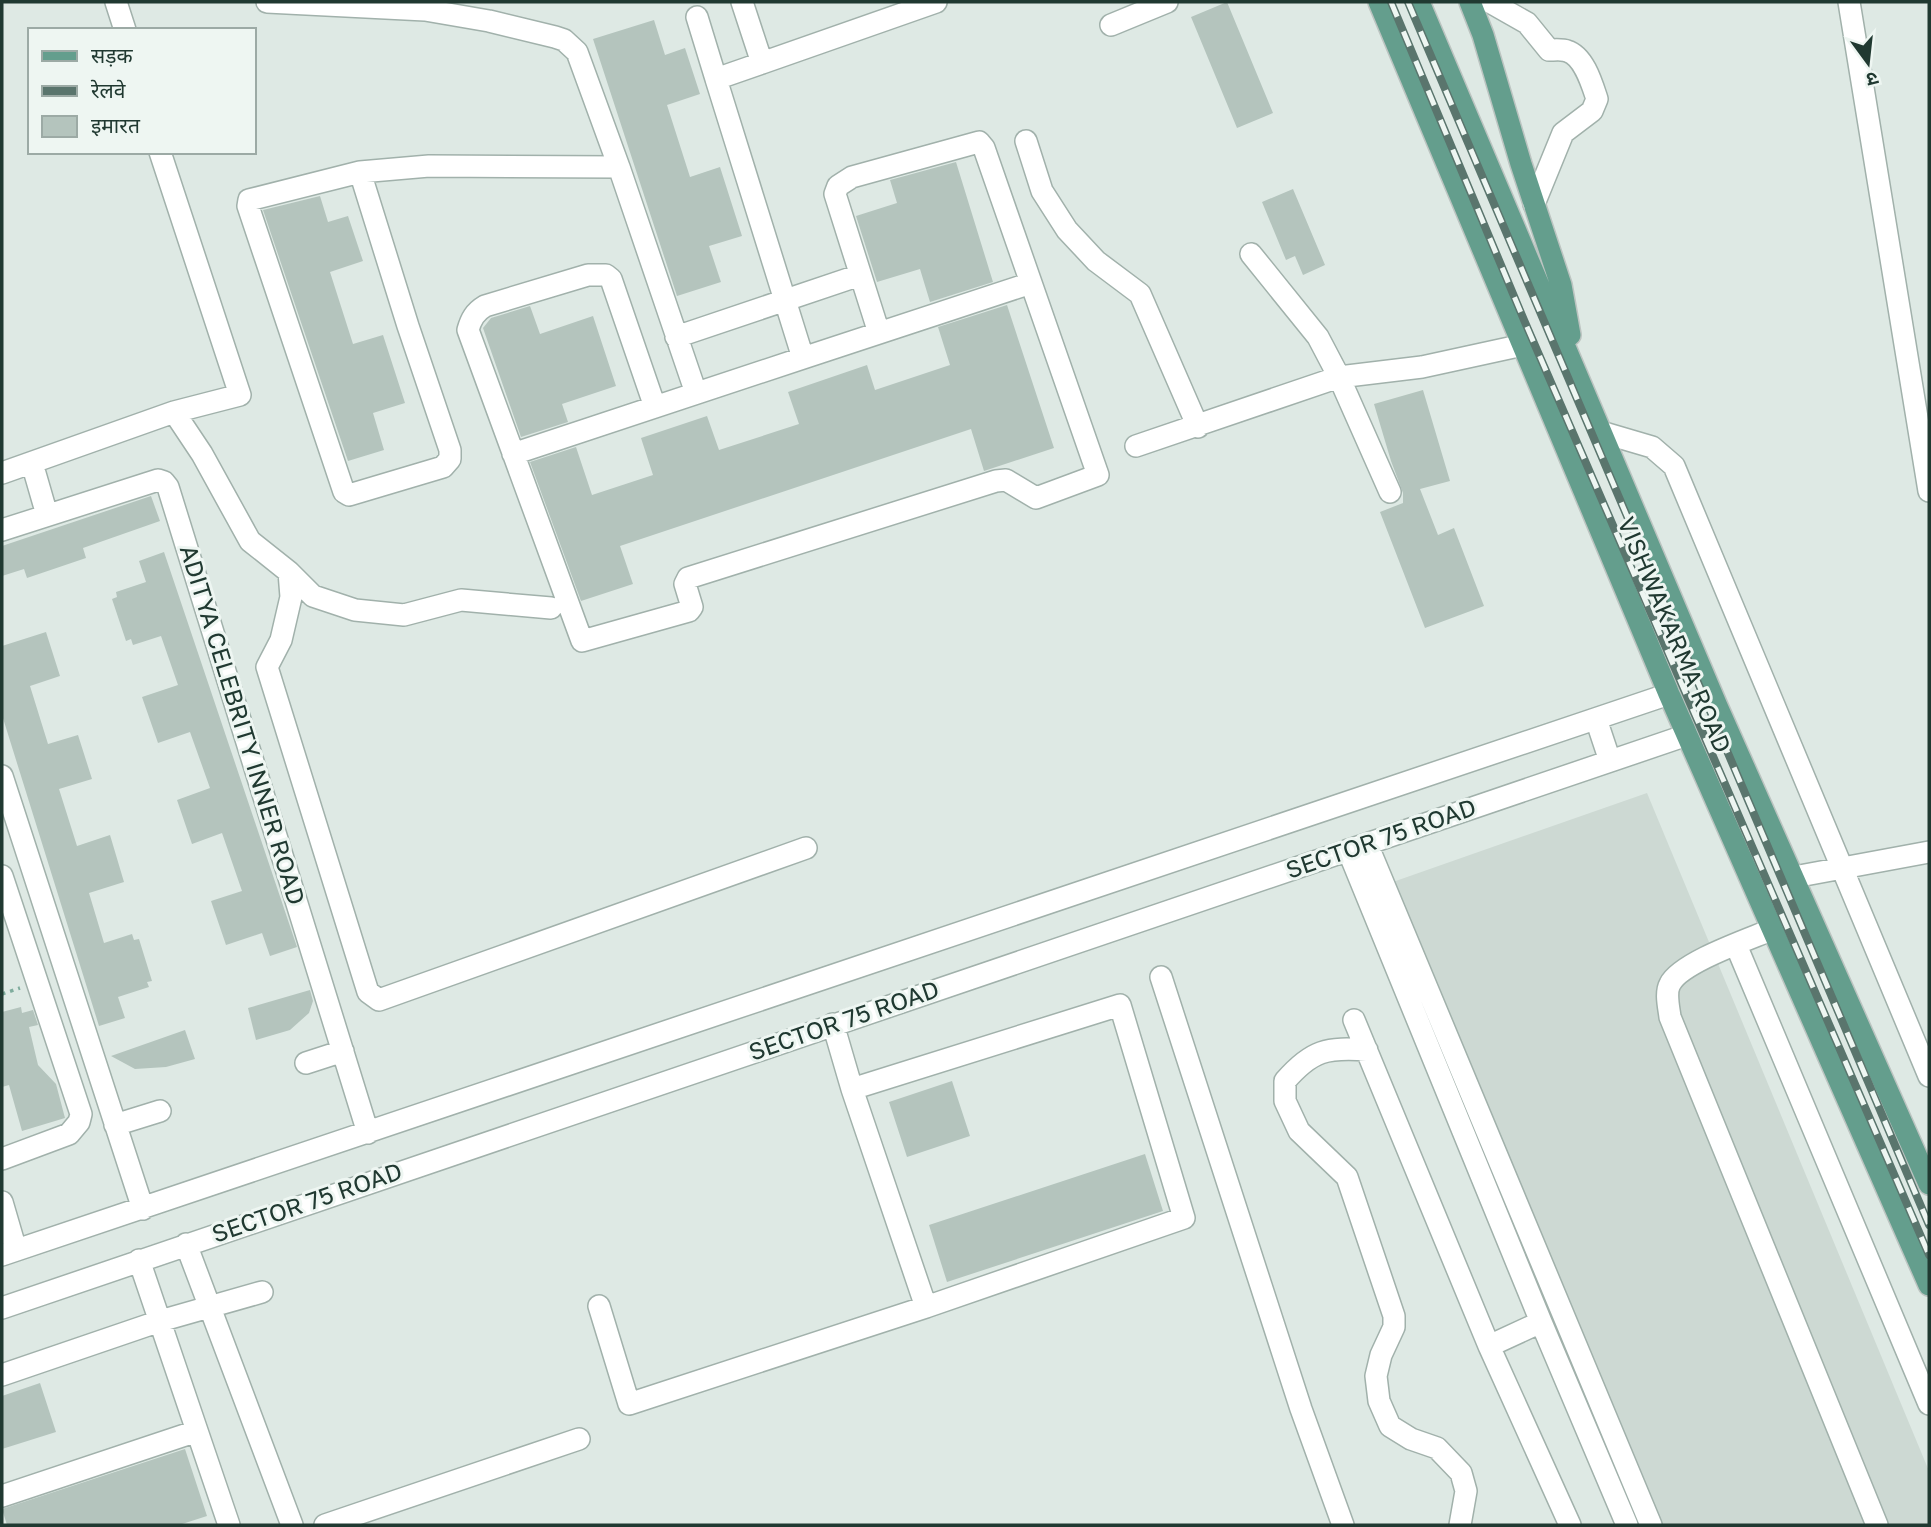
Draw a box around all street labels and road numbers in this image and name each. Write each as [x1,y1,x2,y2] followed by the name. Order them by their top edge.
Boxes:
[1612,512,1738,757] street label: VISHWAKARMA ROAD
[175,541,312,908] street label: ADITYA CELEBRITY INNER ROAD
[1282,791,1479,884] street label: SECTOR 75 ROAD
[745,973,942,1066] street label: SECTOR 75 ROAD
[208,1155,405,1248] street label: SECTOR 75 ROAD

